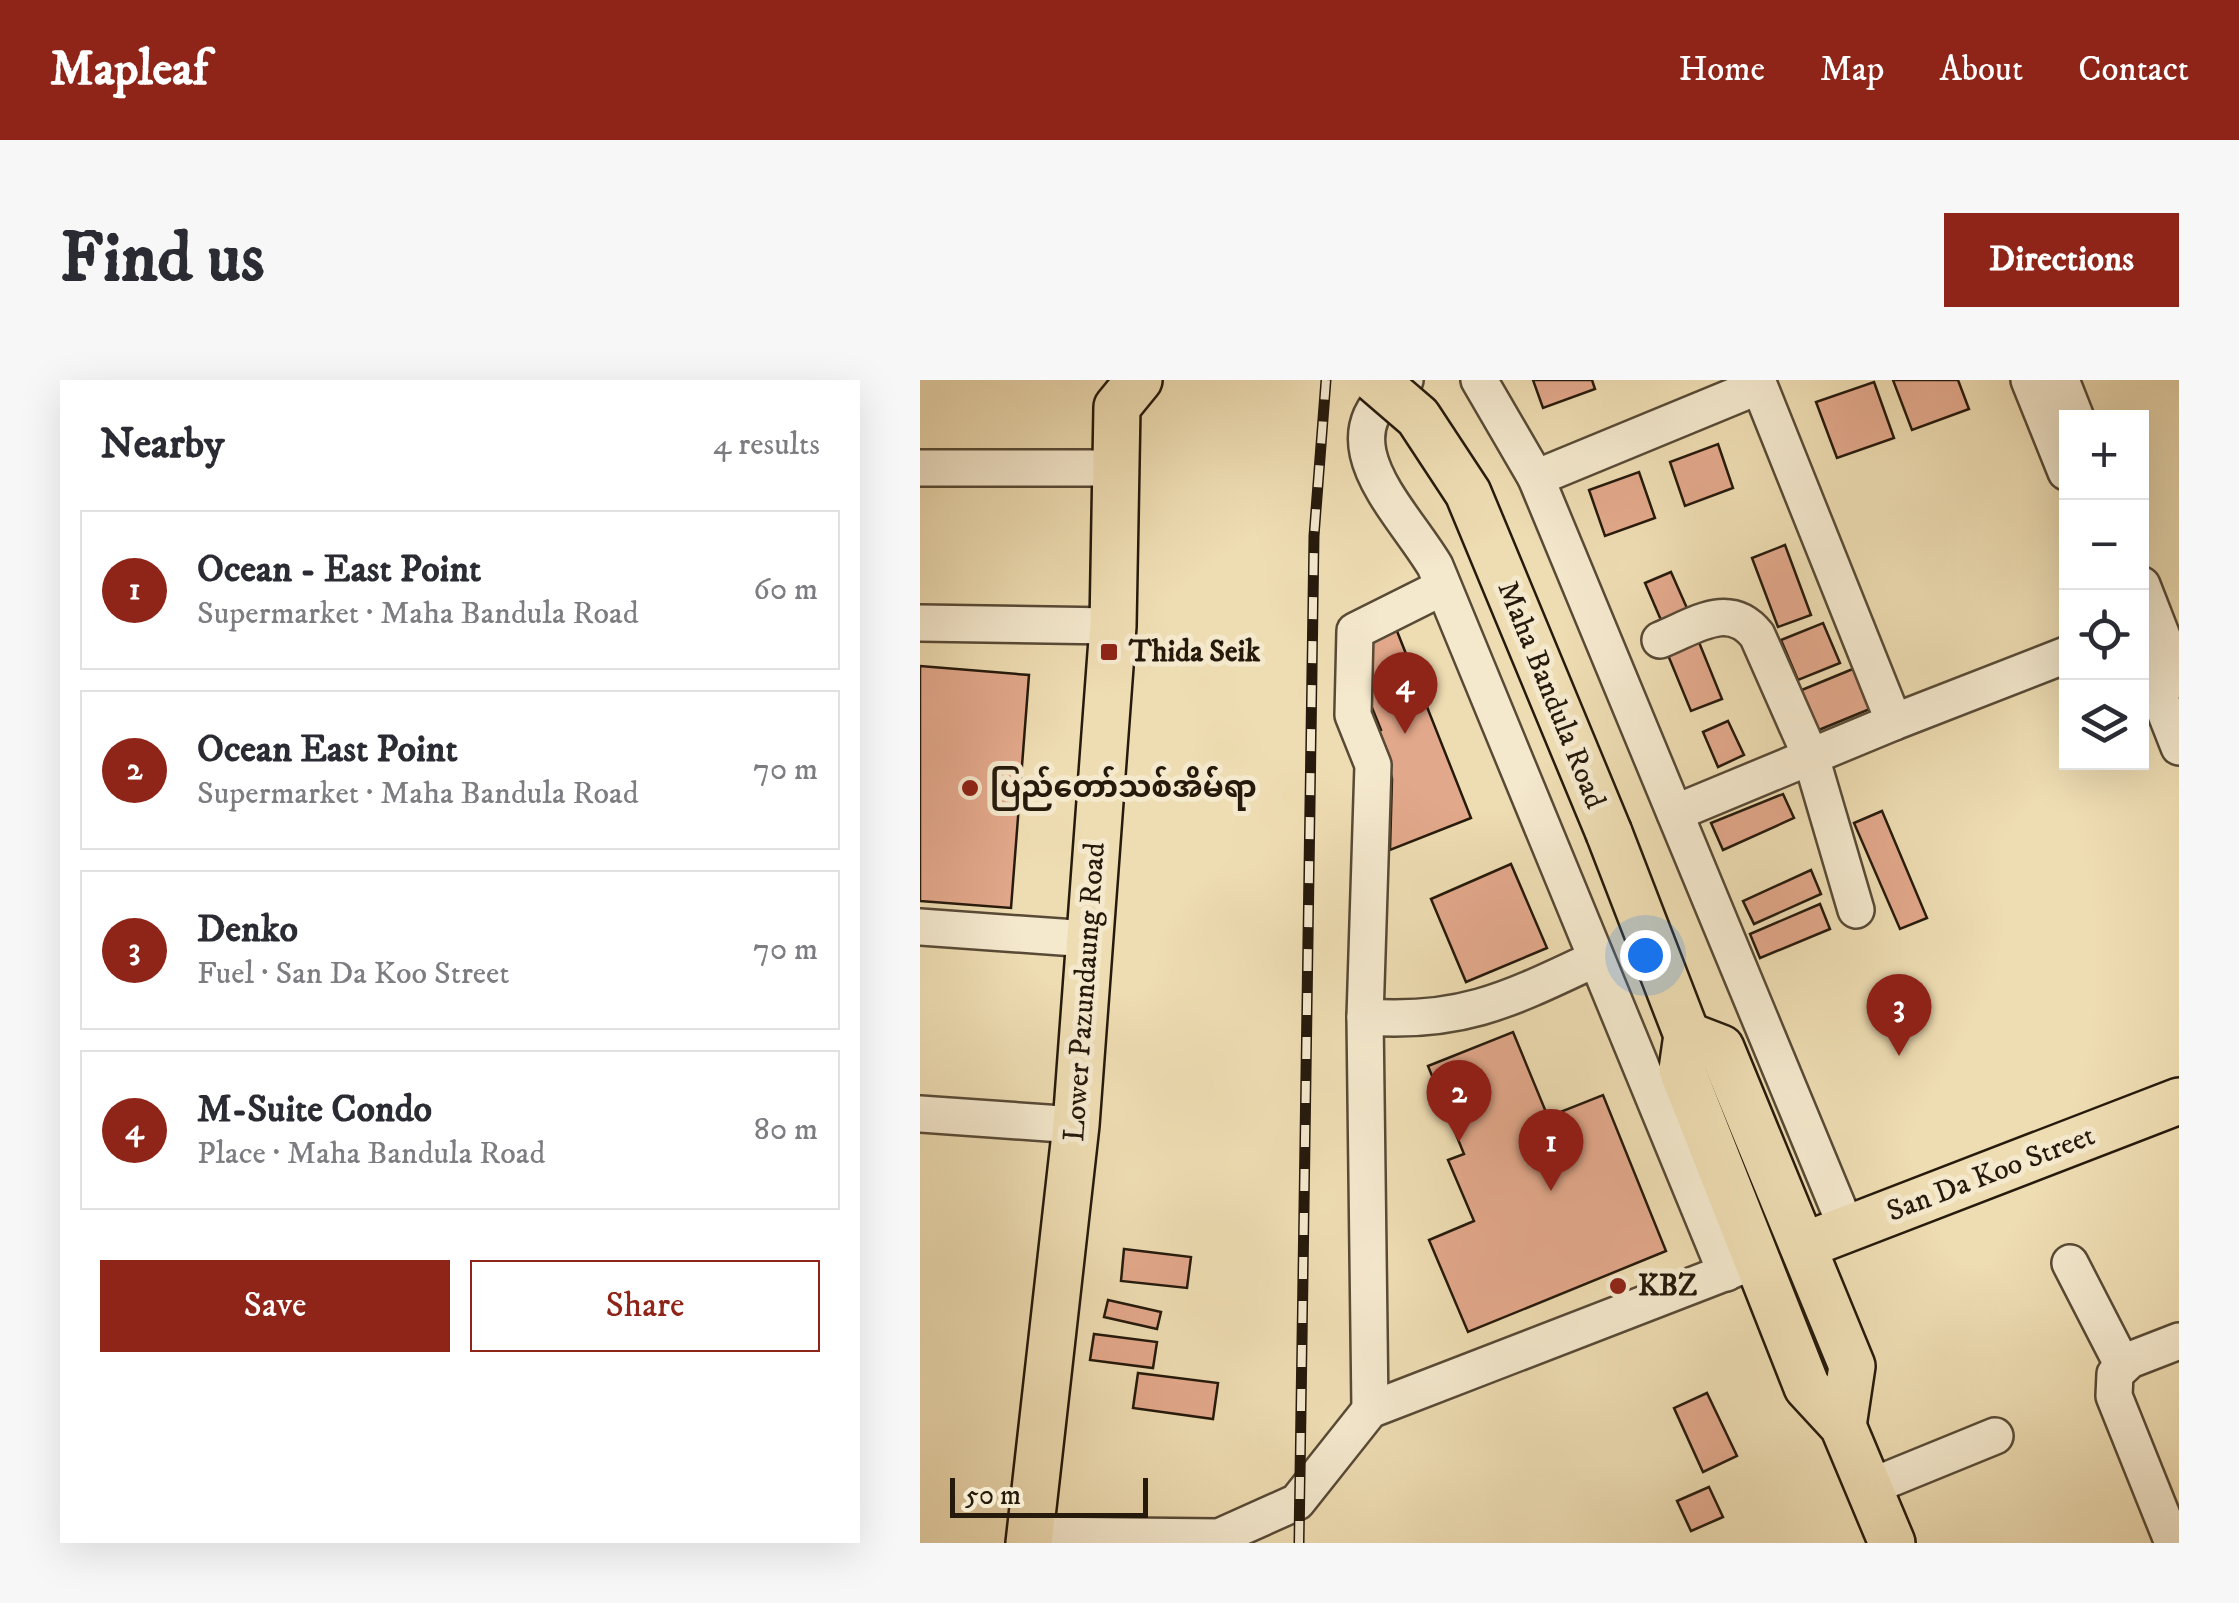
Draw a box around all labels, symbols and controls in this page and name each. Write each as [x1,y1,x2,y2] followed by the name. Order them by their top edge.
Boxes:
[50,40,208,100] text: Mapleaf
[1678,48,1765,92] text: Home
[1820,48,1884,92] text: Map
[1939,48,2023,92] text: About
[2078,48,2189,92] text: Contact
[1944,213,2179,307] button: Directions
[60,216,264,304] text: Find us
[2059,410,2149,770] map controls
[2059,410,2149,500] button: +
[100,419,224,471] text: Nearby
[713,425,820,465] text: 4 results
[2059,500,2149,590] button: −
[197,546,481,594] text: Ocean - East Point
[129,570,140,610] text: 1
[753,570,818,610] text: 60 m
[1488,576,1614,814] street label: Maha Bandula Road
[2059,590,2149,680] button: locate
[197,594,639,634] text: Supermarket · Maha Bandula Road
[1128,634,1261,671] place label: Thida Seik
[1098,641,1120,663] marker: Thida Seik
[1372,652,1438,734] pin: 4
[2059,680,2149,770] button: layers
[197,726,458,774] text: Ocean East Point
[127,750,142,790] text: 2
[753,750,818,790] text: 70 m
[990,766,1257,811] place label: ပြည်တော်သစ်အိမ််ရာ
[197,774,639,814] text: Supermarket · Maha Bandula Road
[959,777,981,799] marker: ပြည်တော်သစ်အိမ််ရာ
[1056,841,1114,1143] street label: Lower Pazundaung Road
[197,906,298,954] text: Denko
[129,930,140,970] text: 3
[753,930,818,970] text: 70 m
[1620,930,1671,981] your location
[197,954,510,994] text: Fuel · San Da Koo Street
[1866,974,1932,1056] pin: 3
[1426,1060,1492,1142] pin: 2
[197,1086,432,1134] text: M-Suite Condo
[1518,1108,1584,1191] pin: 1
[125,1110,144,1150] text: 4
[754,1110,818,1150] text: 80 m
[1882,1117,2100,1231] street label: San Da Koo Street
[197,1134,545,1174] text: Place · Maha Bandula Road
[100,1260,450,1352] button: Save
[470,1260,820,1352] button: Share
[1638,1268,1697,1305] place label: KBZ
[1607,1275,1629,1297] marker: KBZ
[950,1473,1148,1518] scale bar
[965,1478,1021,1513] text: 50 m

